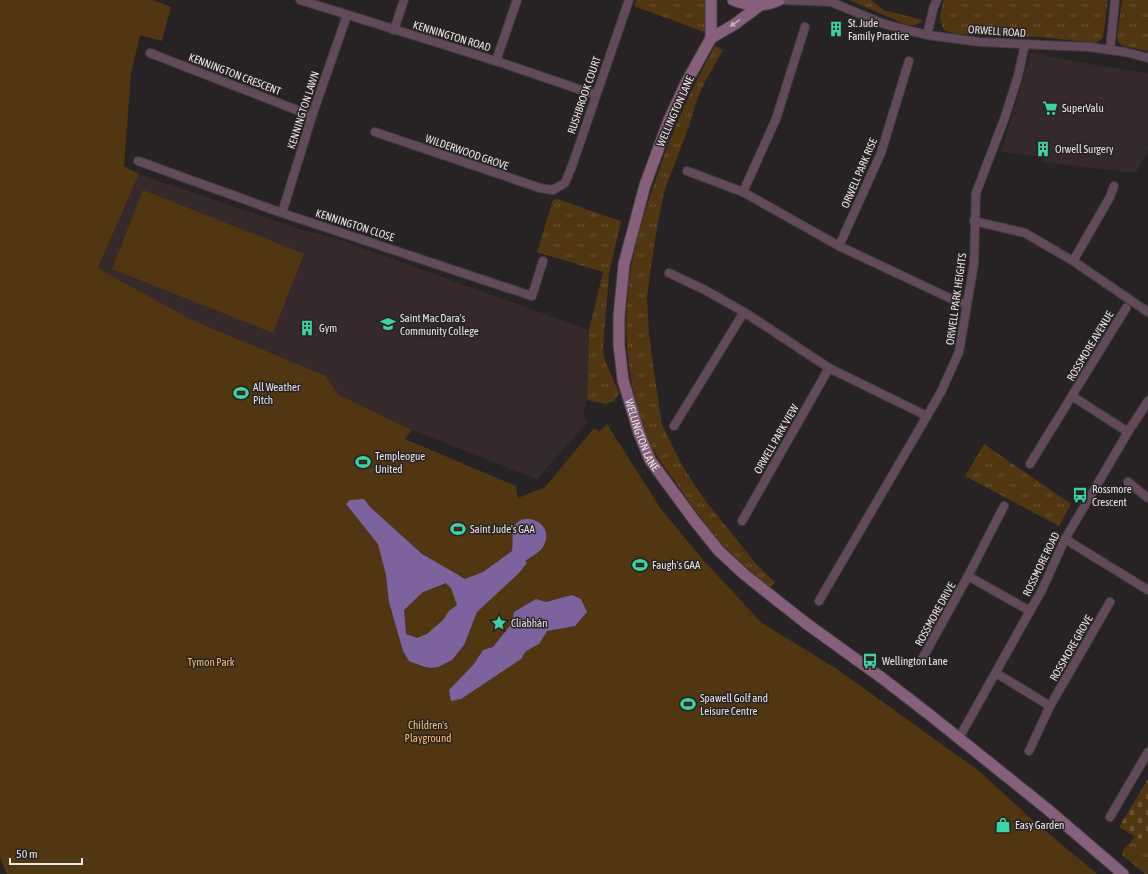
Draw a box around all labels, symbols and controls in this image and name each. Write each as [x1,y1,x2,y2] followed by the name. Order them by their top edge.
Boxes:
[848,17,909,42] place label: St. Jude Family Practice
[412,18,492,54] street label: KENNINGTON ROAD
[730,19,741,27] one-way arrow
[827,20,845,38] building icon: St. Jude Family Practice
[968,23,1026,39] street label: ORWELL ROAD
[187,51,283,97] street label: KENNINGTON CRESCENT
[565,54,603,135] street label: RUSHBROOK COURT
[285,70,321,150] street label: KENNINGTON LAWN
[654,73,696,148] street label: WELLINGTON LANE
[1041,99,1059,117] supermarket icon: SuperValu
[1062,102,1104,114] place label: SuperValu
[424,132,511,172] street label: WILDERWOOD GROVE
[839,136,879,210] street label: ORWELL PARK RISE
[1034,140,1052,158] building icon: Orwell Surgery
[1055,143,1114,155] place label: Orwell Surgery
[314,207,396,243] street label: KENNINGTON CLOSE
[944,252,968,346] street label: ORWELL PARK HEIGHTS
[1064,309,1116,383] street label: ROSSMORE AVENUE
[400,312,479,337] place label: Saint Mac Dara's Community College
[379,315,397,333] school or university icon: Saint Mac Dara's Community College
[298,319,316,337] building icon: Gym
[319,322,337,334] place label: Gym
[253,381,301,406] place label: All Weather Pitch
[232,384,250,402] sports icon: All Weather Pitch
[623,398,662,473] street label: WELLINGTON LANE
[751,402,801,476] street label: ORWELL PARK VIEW
[375,450,425,475] place label: Templeogue United
[354,453,372,471] sports icon: Templeogue United
[1092,483,1132,508] place label: Rossmore Crescent
[1071,486,1089,504] bus stop icon: Rossmore Crescent
[449,520,467,538] sports icon: Saint Jude's GAA
[470,523,535,535] place label: Saint Jude's GAA
[1020,530,1062,598] street label: ROSSMORE ROAD
[631,556,649,574] sports icon: Faugh's GAA
[652,559,701,571] place label: Faugh's GAA
[913,580,958,648] street label: ROSSMORE DRIVE
[1047,613,1095,683] street label: ROSSMORE GROVE
[490,614,508,632] place icon: Cliabhán
[511,617,548,629] place label: Cliabhán
[861,652,879,670] bus stop icon: Wellington Lane
[882,655,948,667] place label: Wellington Lane
[187,656,235,668] park label: Tymon Park
[700,692,768,717] place label: Spawell Golf and Leisure Centre
[679,695,697,713] sports icon: Spawell Golf and Leisure Centre
[405,719,451,744] park label: Children's Playground
[994,816,1012,834] shop icon: Easy Garden
[1015,819,1064,831] place label: Easy Garden
[10,840,82,866] scale bar
[16,847,38,861] text: 50 m

